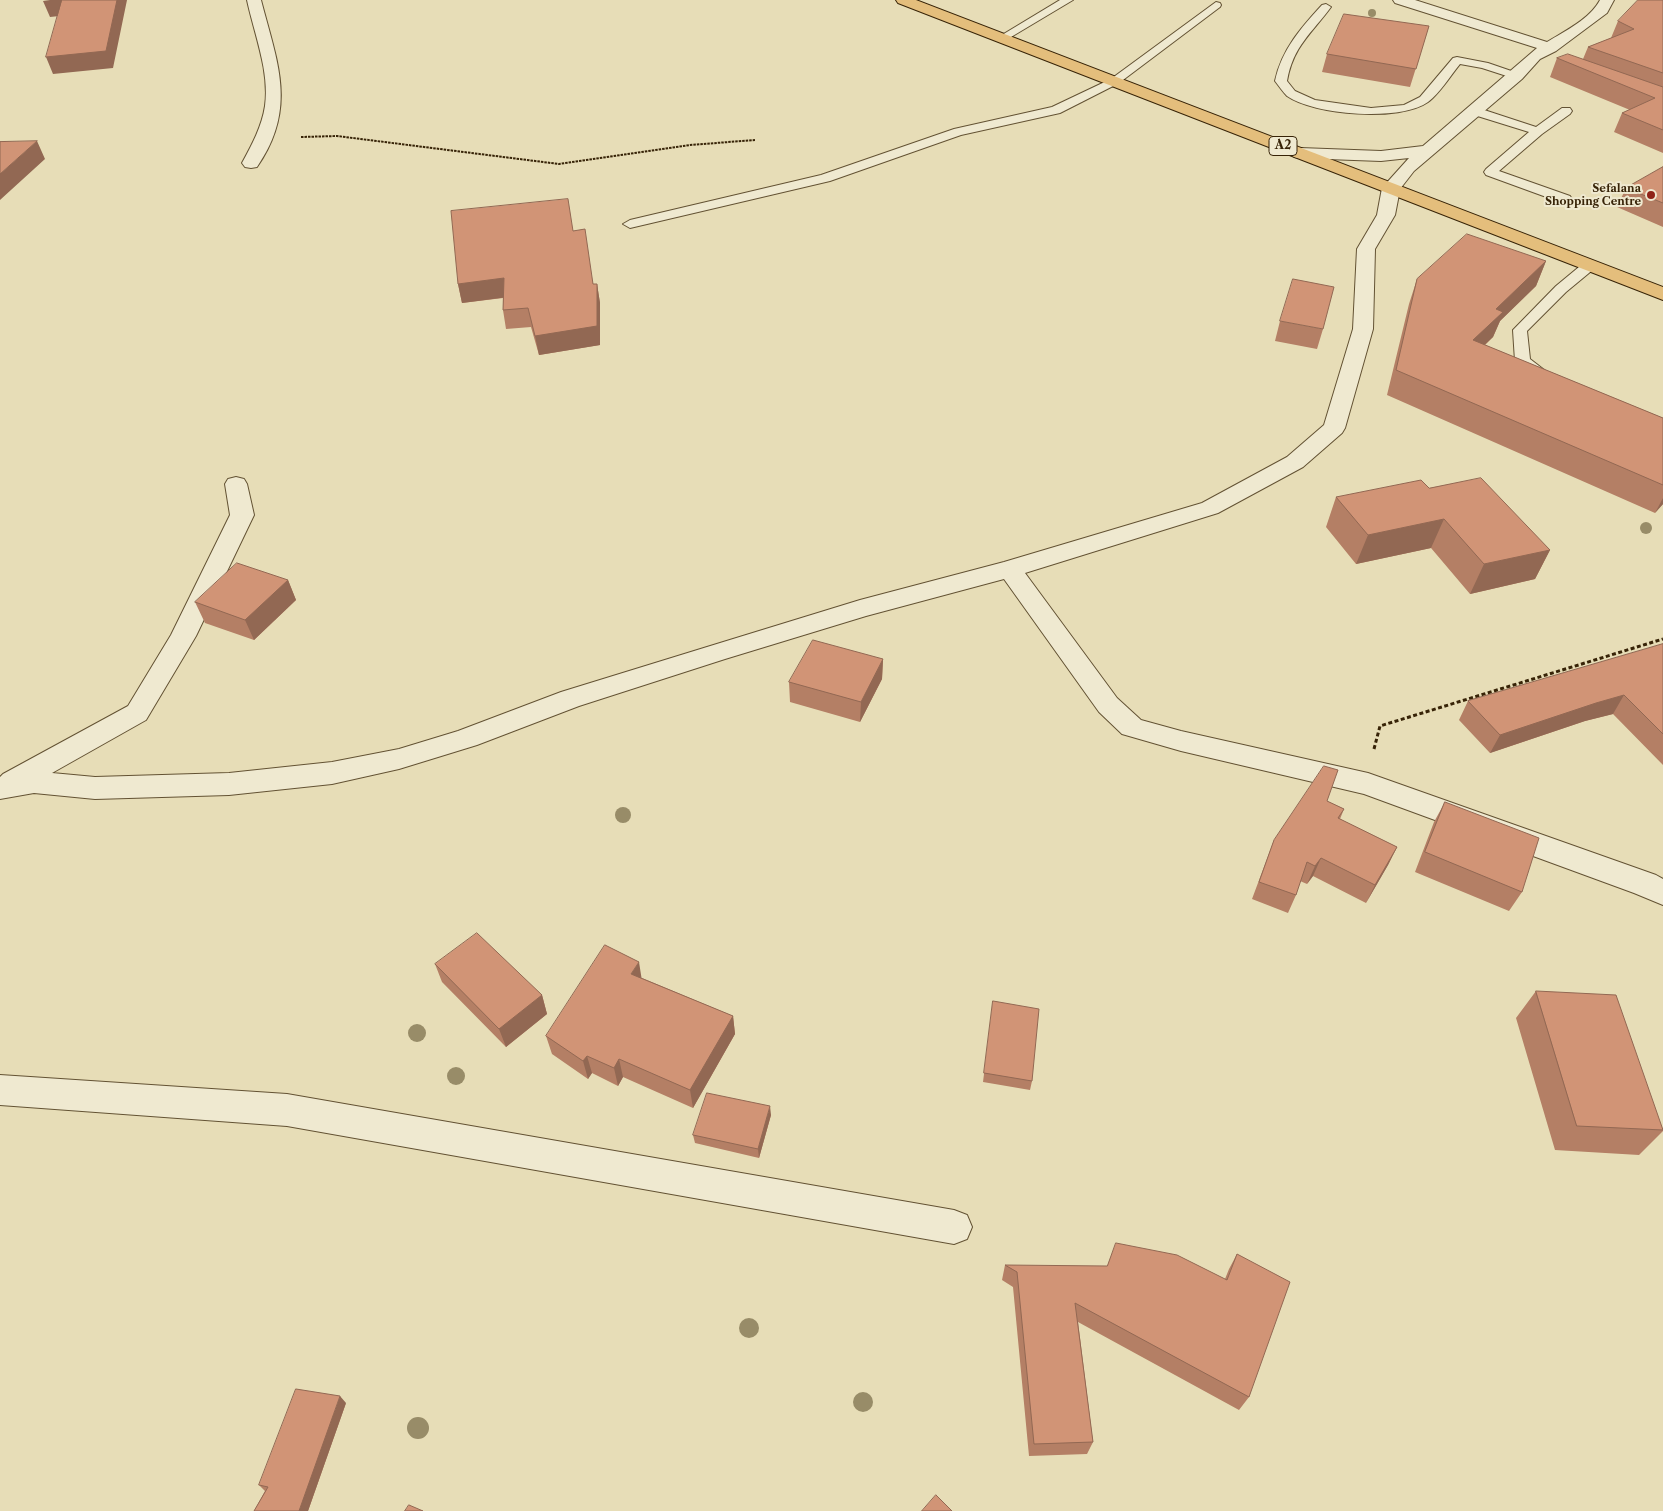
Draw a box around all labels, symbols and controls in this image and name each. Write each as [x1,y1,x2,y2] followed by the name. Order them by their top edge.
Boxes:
[1269,136,1297,156] road number: A2
[1545,182,1641,208] place label: Sefalana Shopping Centre
[1645,189,1657,201] marker: Sefalana Shopping Centre

